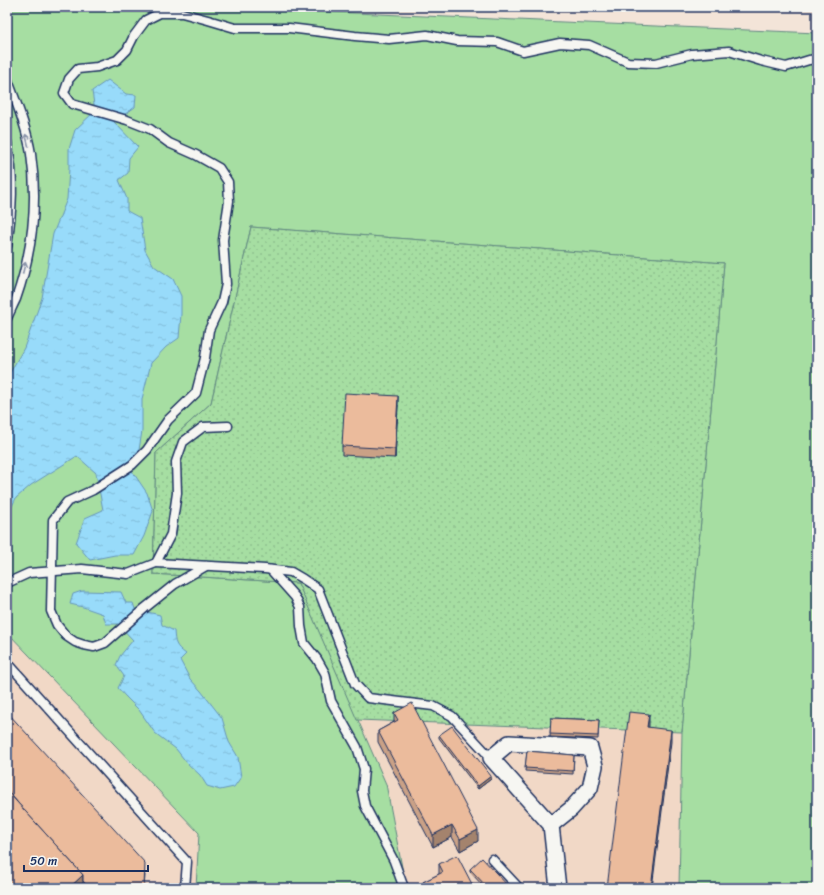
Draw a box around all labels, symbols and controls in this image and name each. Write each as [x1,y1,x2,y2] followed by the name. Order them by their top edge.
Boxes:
[23,133,31,146] one-way arrow
[21,262,29,275] one-way arrow
[24,847,148,873] scale bar
[30,850,57,872] text: 50 m

